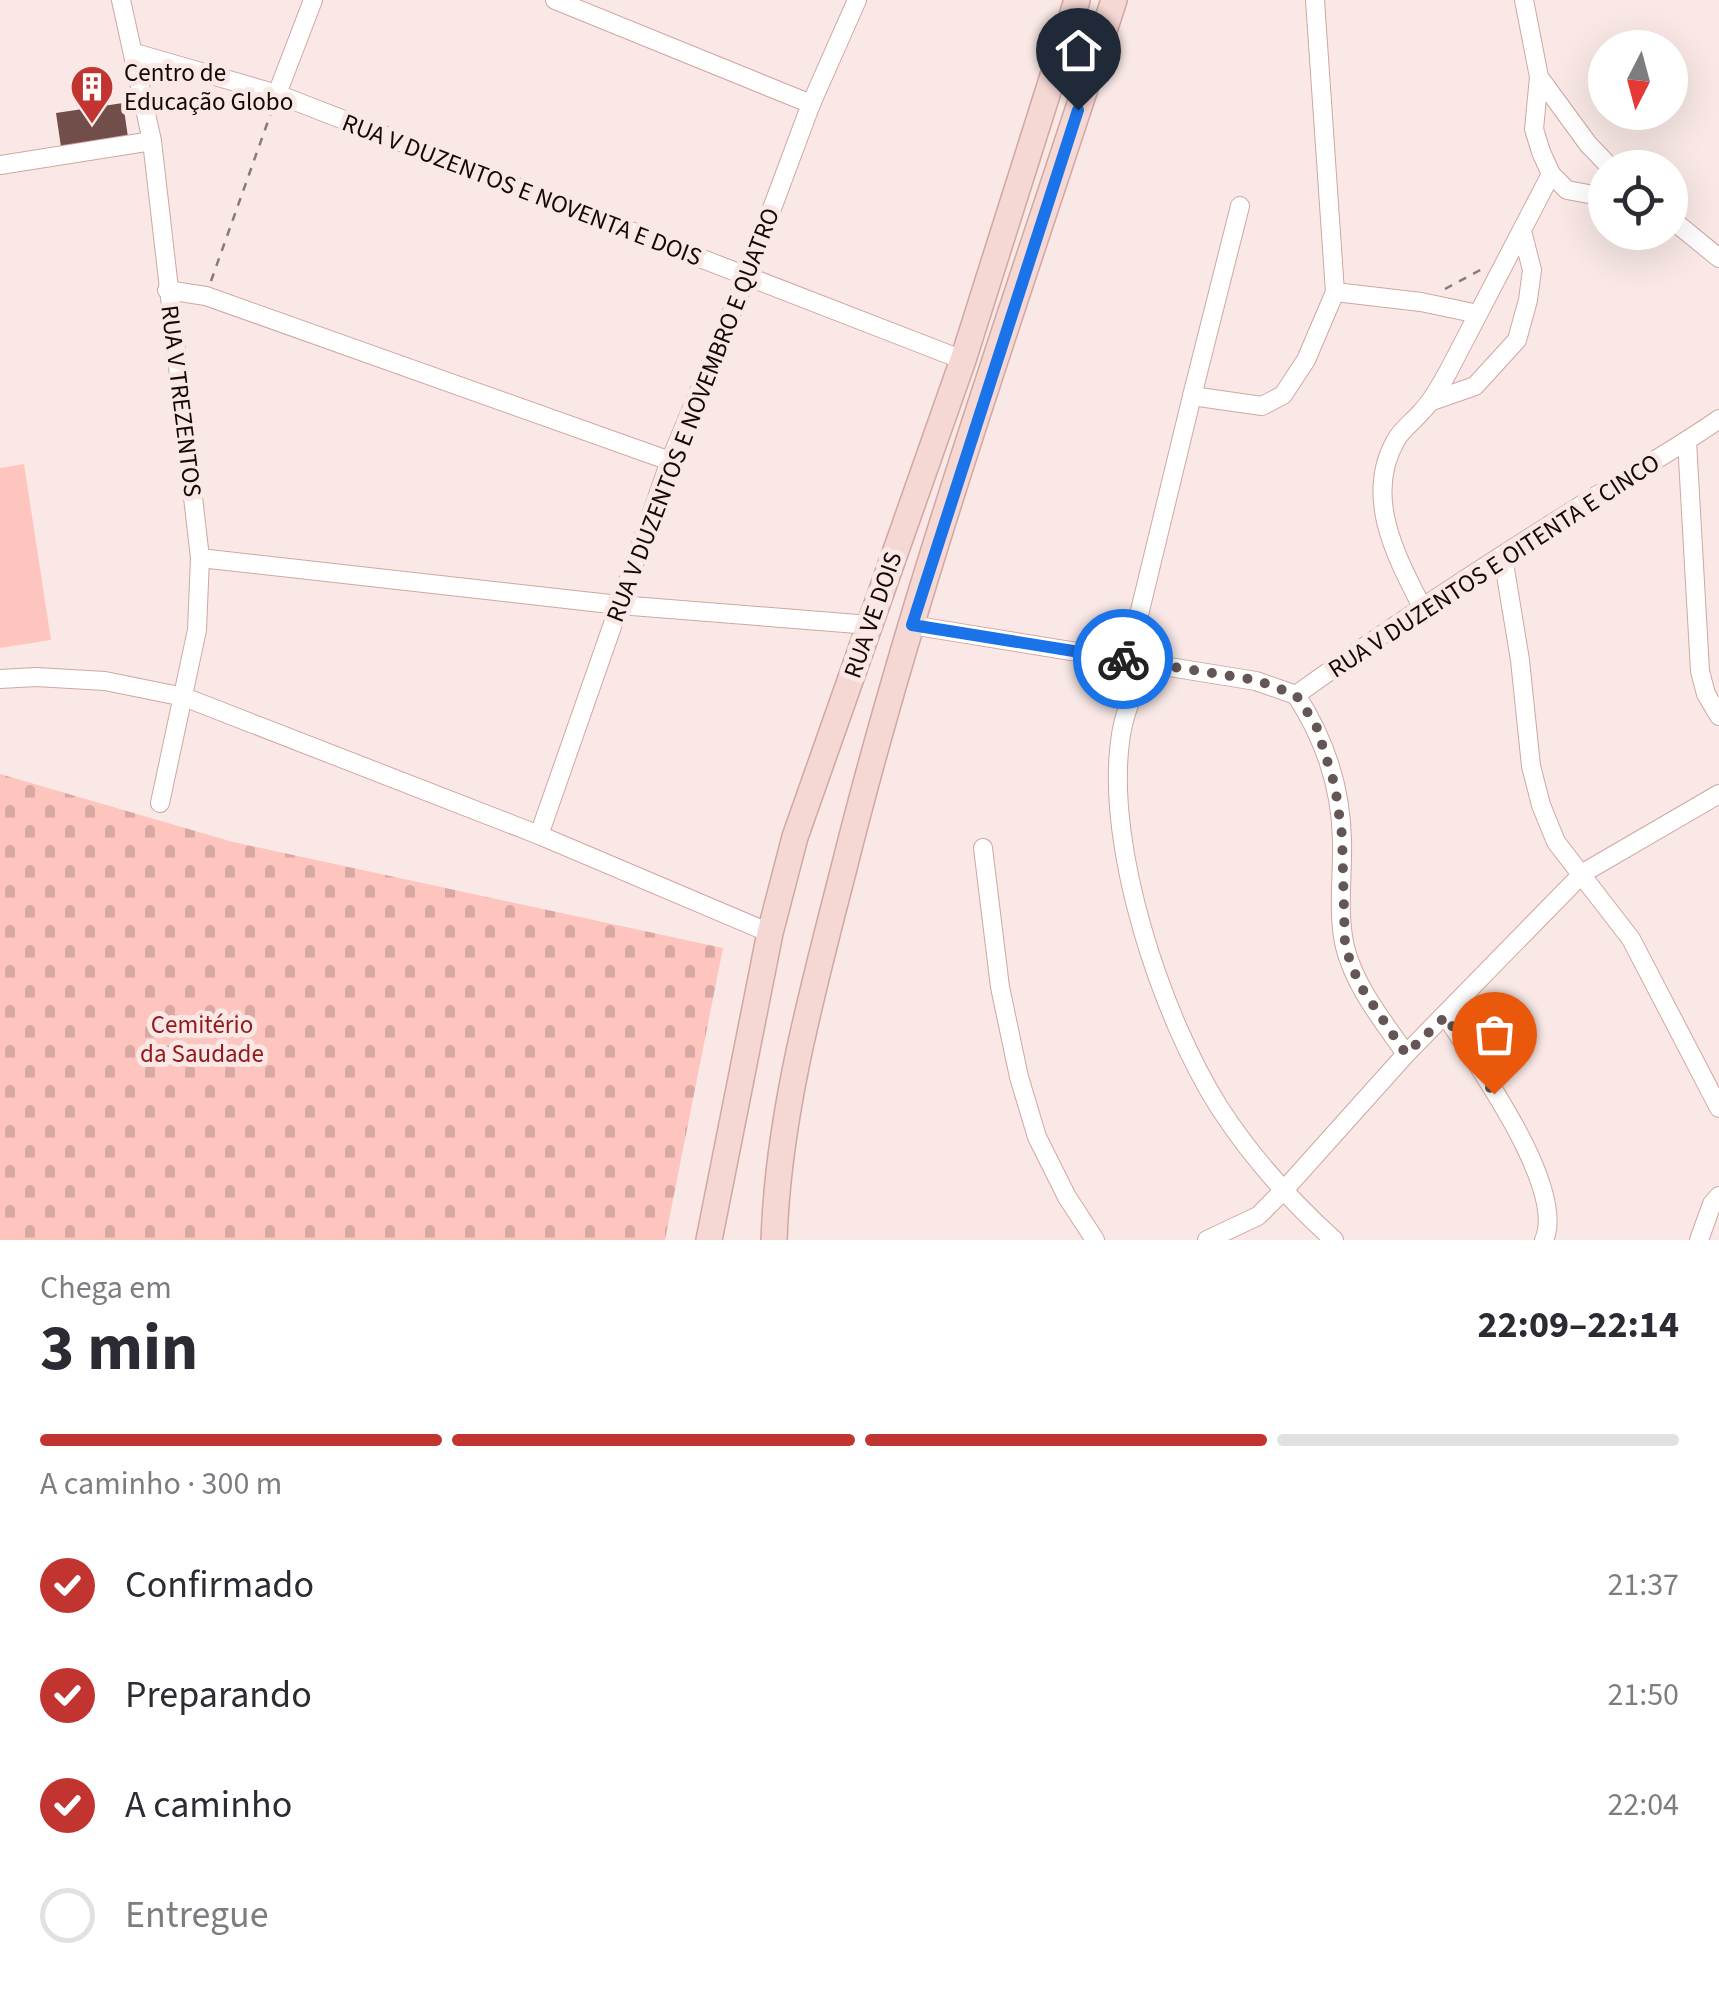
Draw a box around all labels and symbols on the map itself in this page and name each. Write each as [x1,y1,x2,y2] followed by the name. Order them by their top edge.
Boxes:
[1036,8,1121,111] pin
[1588,30,1688,130] north arrow
[124,55,293,120] place label: Centro de Educação Globo
[69,64,115,125] building icon: Centro de Educação Globo
[337,105,707,275] street label: RUA V DUZENTOS E NOVENTA E DOIS
[597,203,789,627] street label: RUA V DUZENTOS E NOVEMBRO E QUATRO
[151,303,211,499] street label: RUA V TREZENTOS
[1321,445,1667,687] street label: RUA V DUZENTOS E OITENTA E CINCO
[835,547,911,683] street label: RUA VE DOIS
[1073,609,1173,709] courier
[1452,992,1537,1095] pin
[140,1007,264,1072] park label: Cemitério da Saudade

